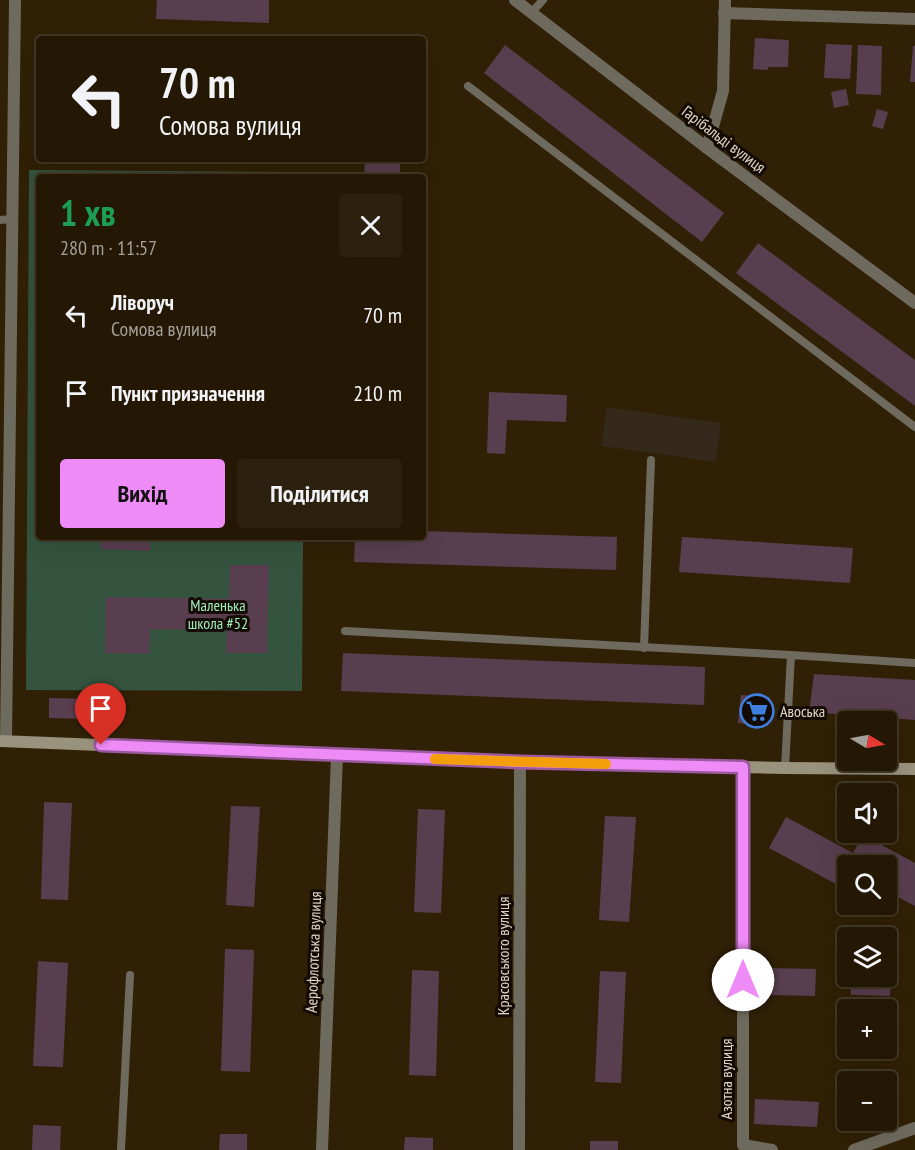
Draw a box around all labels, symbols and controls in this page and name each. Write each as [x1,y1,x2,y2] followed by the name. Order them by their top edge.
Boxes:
[159,55,236,110] text: 70 m
[60,60,138,138] icon: left
[678,101,770,177] street label: Гарібальді вулиця
[159,108,301,142] text: Сомова вулиця
[60,189,115,236] text: 1 хв
[339,194,402,257] button: close
[60,235,157,261] text: 280 m · 11:57
[111,288,174,316] text: Ліворуч
[60,299,93,332] icon: left
[363,301,402,329] text: 70 m
[111,316,216,342] text: Сомова вулиця
[60,377,93,410] icon: arrive
[111,379,265,407] text: Пункт призначення
[353,379,402,407] text: 210 m
[60,459,225,528] button: Вихід
[237,459,402,528] button: Поділитися
[188,595,248,633] park label: Маленька школа #52
[75,683,126,745] pin
[84,692,117,725] icon: arrive
[739,693,775,729] supermarket icon: Авоська
[780,701,825,721] place label: Авоська
[837,711,897,771] north arrow
[837,711,897,1131] map controls
[837,783,897,843] button: sound
[837,855,897,915] button: search
[301,891,325,1013] street label: Аерофлотська вулиця
[493,897,513,1015] street label: Красовського вулиця
[837,927,897,987] button: layers
[711,948,775,1012] position arrow
[837,999,897,1059] button: +
[716,1039,736,1119] street label: Азотна вулиця
[837,1071,897,1131] button: −

